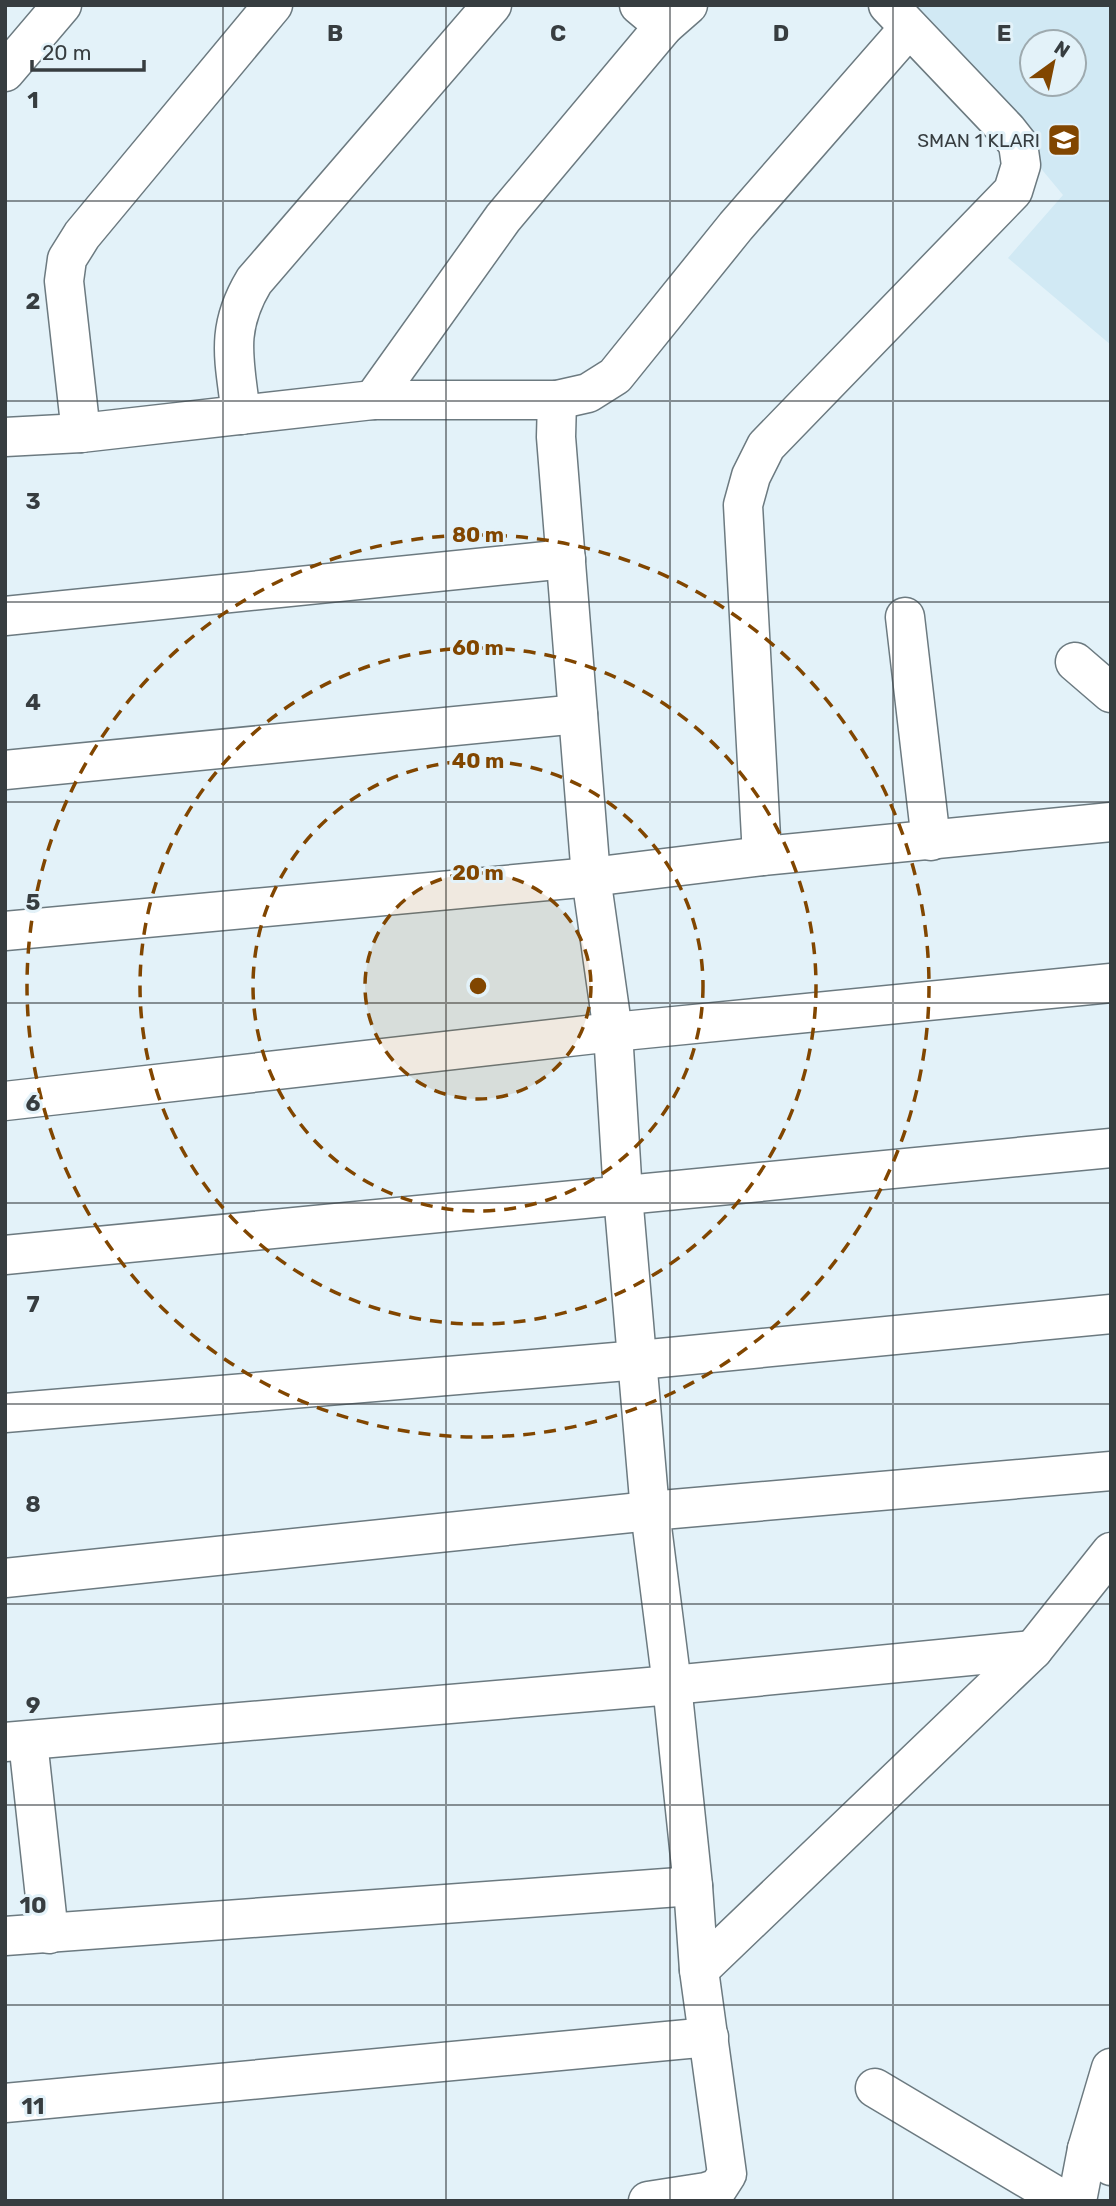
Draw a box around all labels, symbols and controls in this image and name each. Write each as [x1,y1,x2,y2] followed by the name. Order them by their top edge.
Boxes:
[327,19,343,47] text: B
[550,19,566,47] text: C
[773,19,789,47] text: D
[997,19,1011,47] text: E
[32,28,144,72] scale bar
[1018,28,1088,98] north arrow
[1050,36,1074,63] text: N
[42,40,91,65] text: 20 m
[27,86,39,114] text: 1
[1045,121,1083,159] school or university icon: SMAN 1 KLARI
[917,129,1040,152] place label: SMAN 1 KLARI
[26,287,40,315] text: 2
[25,487,41,515] text: 3
[452,522,504,547] text: 80 m
[452,635,504,660] text: 60 m
[25,688,41,716] text: 4
[452,748,504,773] text: 40 m
[452,860,504,885] text: 20 m
[26,888,41,916] text: 5
[466,974,490,998] centre of rings
[26,1089,41,1117] text: 6
[26,1290,40,1318] text: 7
[25,1490,41,1518] text: 8
[26,1691,40,1719] text: 9
[19,1891,47,1919] text: 10
[22,2092,44,2120] text: 11

